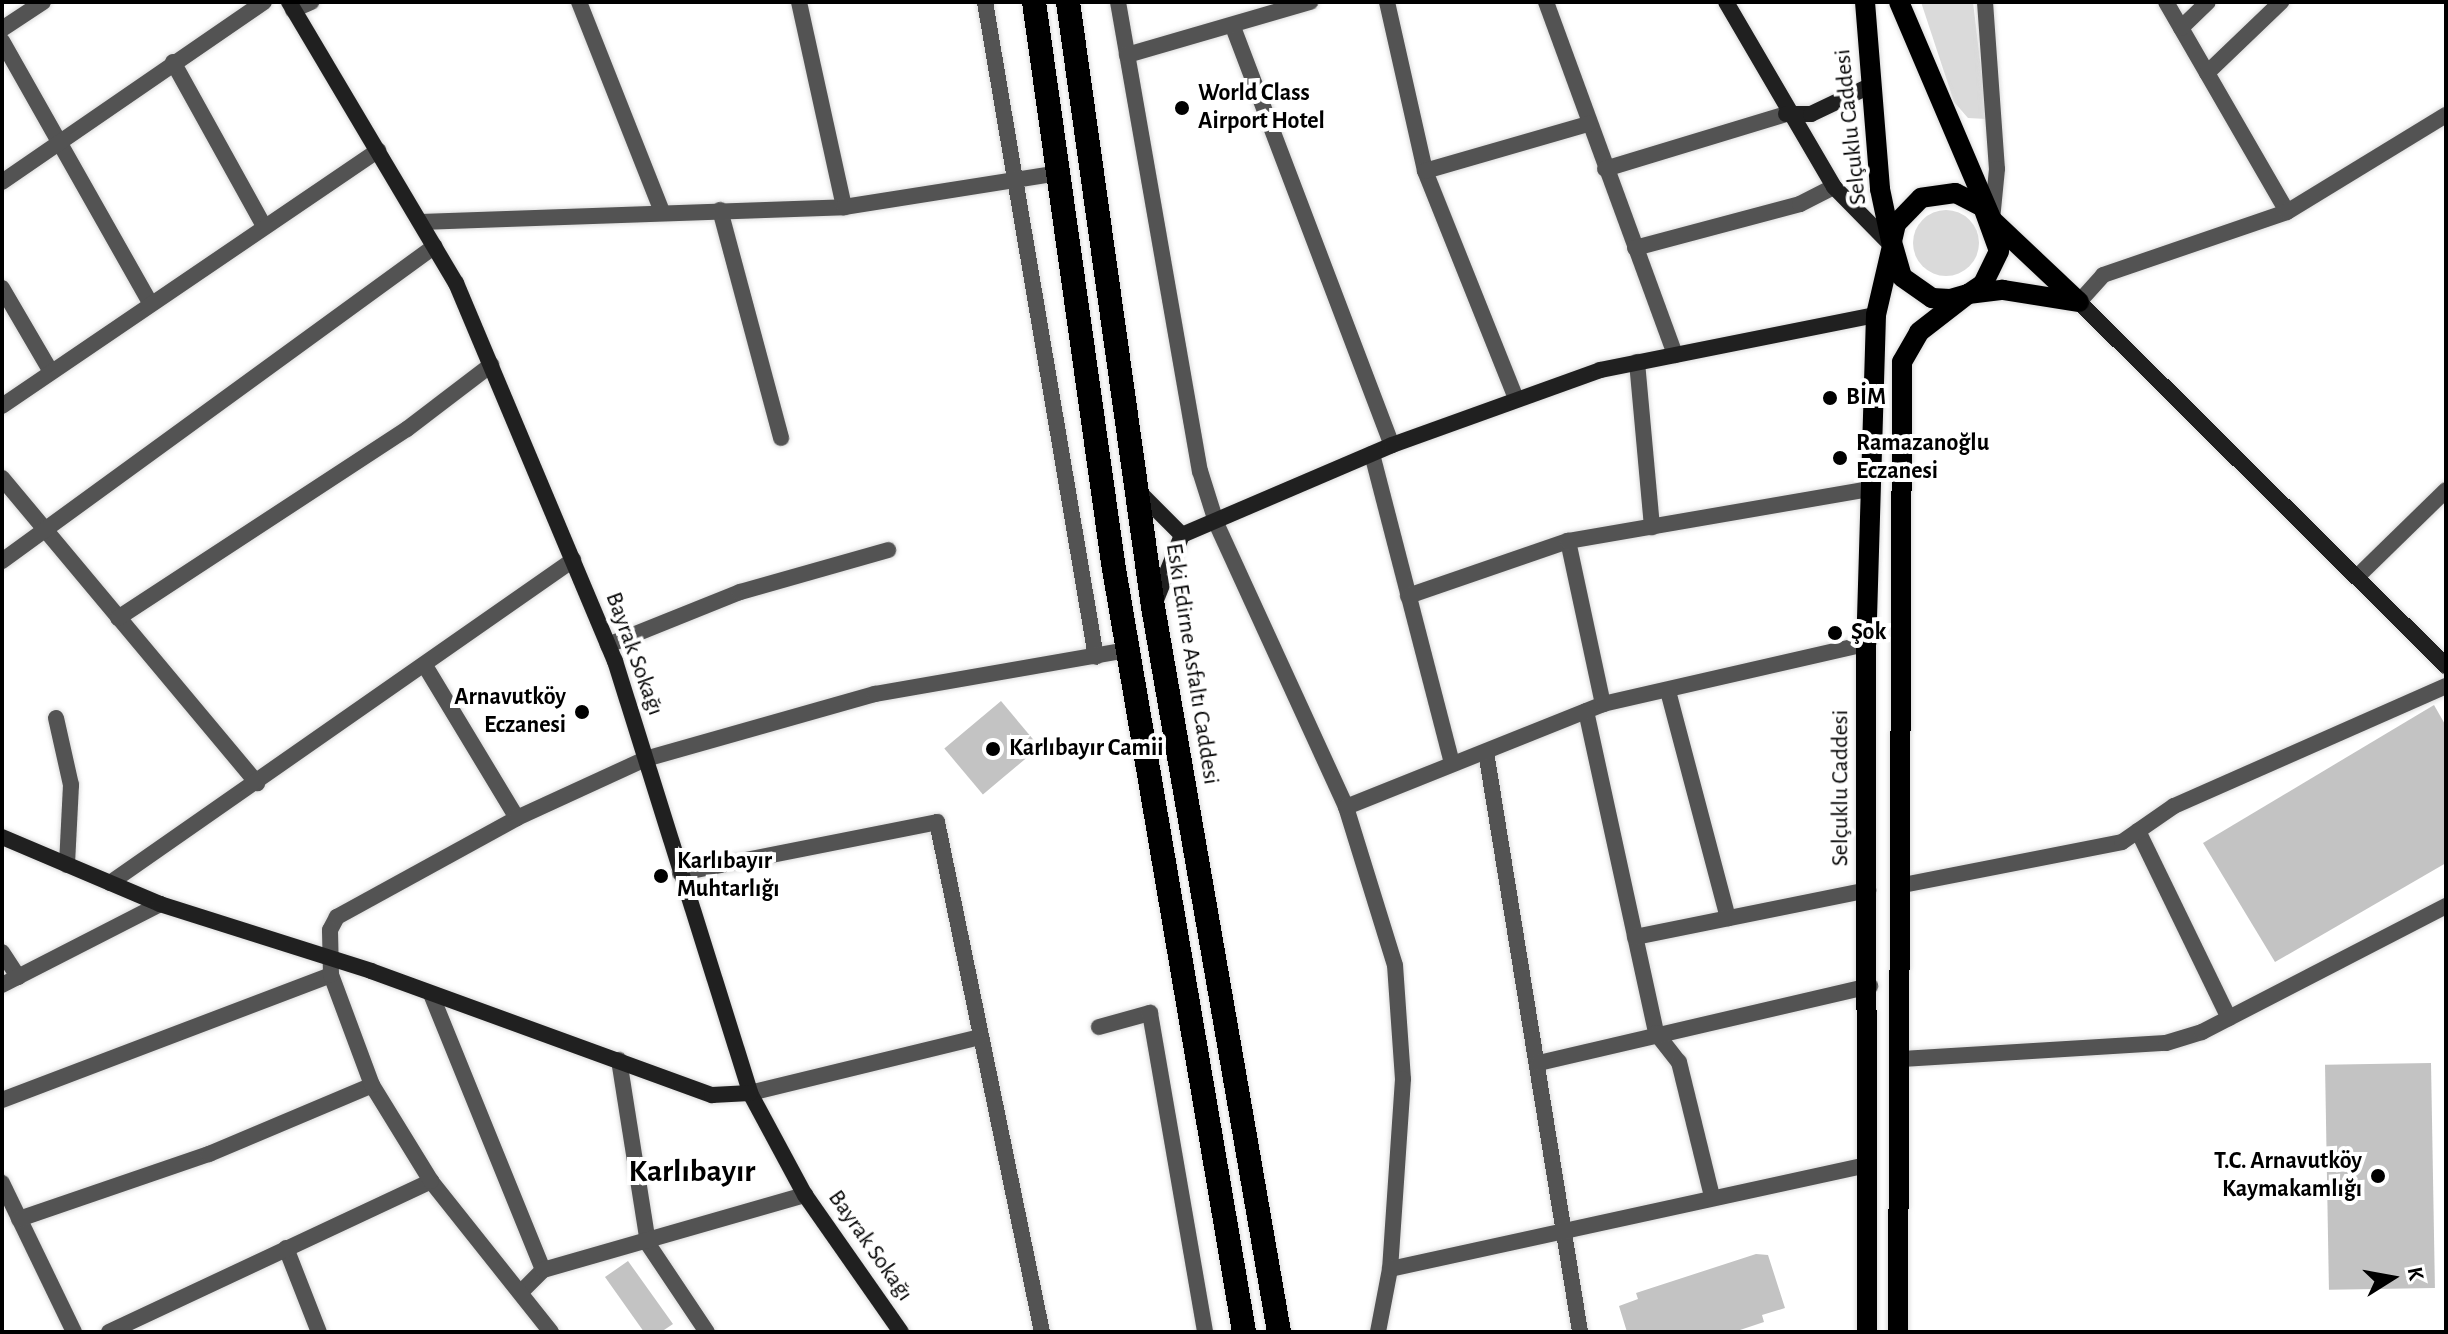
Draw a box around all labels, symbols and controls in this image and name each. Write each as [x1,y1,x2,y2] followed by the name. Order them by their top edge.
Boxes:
[1828,48,1874,206] street label: Selçuklu Caddesi
[1198,80,1325,136] place label: World Class Airport Hotel
[1173,99,1191,117] marker: World Class Airport Hotel
[1846,384,1886,412] place label: BİM
[1821,389,1839,407] marker: BİM
[1856,430,1989,486] place label: Ramazanoğlu Eczanesi
[1831,449,1849,467] marker: Ramazanoğlu Eczanesi
[1159,541,1225,787] street label: Eski Edirne Asfaltı Caddesi
[598,588,670,720] street label: Bayrak Sokağı
[1851,619,1886,647] place label: Şok
[1826,624,1844,642] marker: Şok
[454,684,566,740] place label: Arnavutköy Eczanesi
[573,703,591,721] marker: Arnavutköy Eczanesi
[1827,710,1855,866] street label: Selçuklu Caddesi
[1009,735,1163,763] place label: Karlıbayır Camii
[984,740,1002,758] marker: Karlıbayır Camii
[677,848,780,904] place label: Karlıbayır Muhtarlığı
[652,867,670,885] marker: Karlıbayır Muhtarlığı
[2214,1148,2362,1204] place label: T.C. Arnavutköy Kaymakamlığı
[629,1152,755,1190] district label: Karlıbayır
[2369,1167,2387,1185] marker: T.C. Arnavutköy Kaymakamlığı
[821,1185,919,1307] street label: Bayrak Sokağı
[2352,1238,2432,1318] north arrow
[2404,1265,2428,1282] text: K

